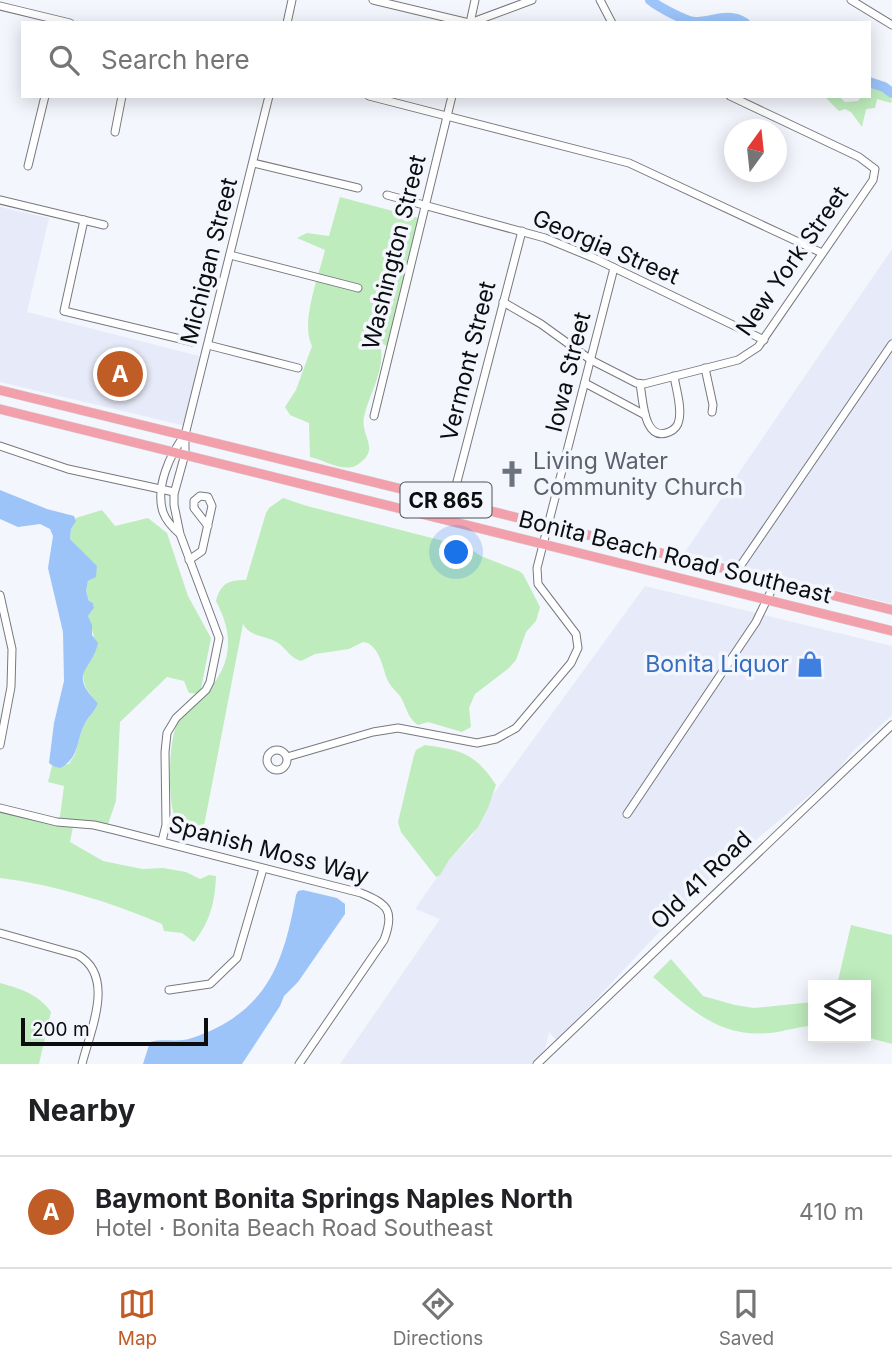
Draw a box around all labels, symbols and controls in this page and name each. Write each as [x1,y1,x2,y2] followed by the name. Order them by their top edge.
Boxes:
[21,21,871,98] search box
[45,41,83,79] icon: search
[101,44,250,75] text: Search here
[724,119,787,182] north arrow
[356,151,432,352] street label: Washington Street
[175,174,243,347] street label: Michigan Street
[730,180,854,341] street label: New York Street
[528,204,684,291] street label: Georgia Street
[435,278,501,444] street label: Vermont Street
[540,309,597,435] street label: Iowa Street
[97,348,143,400] pin: A
[533,447,743,501] place label: Living Water Community Church
[497,459,527,489] church icon: Living Water Community Church
[400,482,492,518] road number: CR 865
[516,505,835,610] street label: Bonita Beach Road Southeast
[439,535,473,569] your location
[795,649,825,679] shop icon: Bonita Liquor
[645,650,789,678] place label: Bonita Liquor
[166,810,372,890] street label: Spanish Moss Way
[645,825,757,935] street label: Old 41 Road
[808,980,871,1043] map controls
[808,980,871,1043] button: layers
[21,1015,208,1047] scale bar
[32,1018,90,1041] text: 200 m
[28,1092,136,1128] text: Nearby
[95,1183,573,1214] text: Baymont Bonita Springs Naples North
[42,1198,60,1226] text: A
[799,1198,864,1226] text: 410 m
[95,1214,493,1242] text: Hotel · Bonita Beach Road Southeast
[118,1285,157,1350] tab: Map
[393,1285,483,1350] tab: Directions
[719,1285,774,1350] tab: Saved

